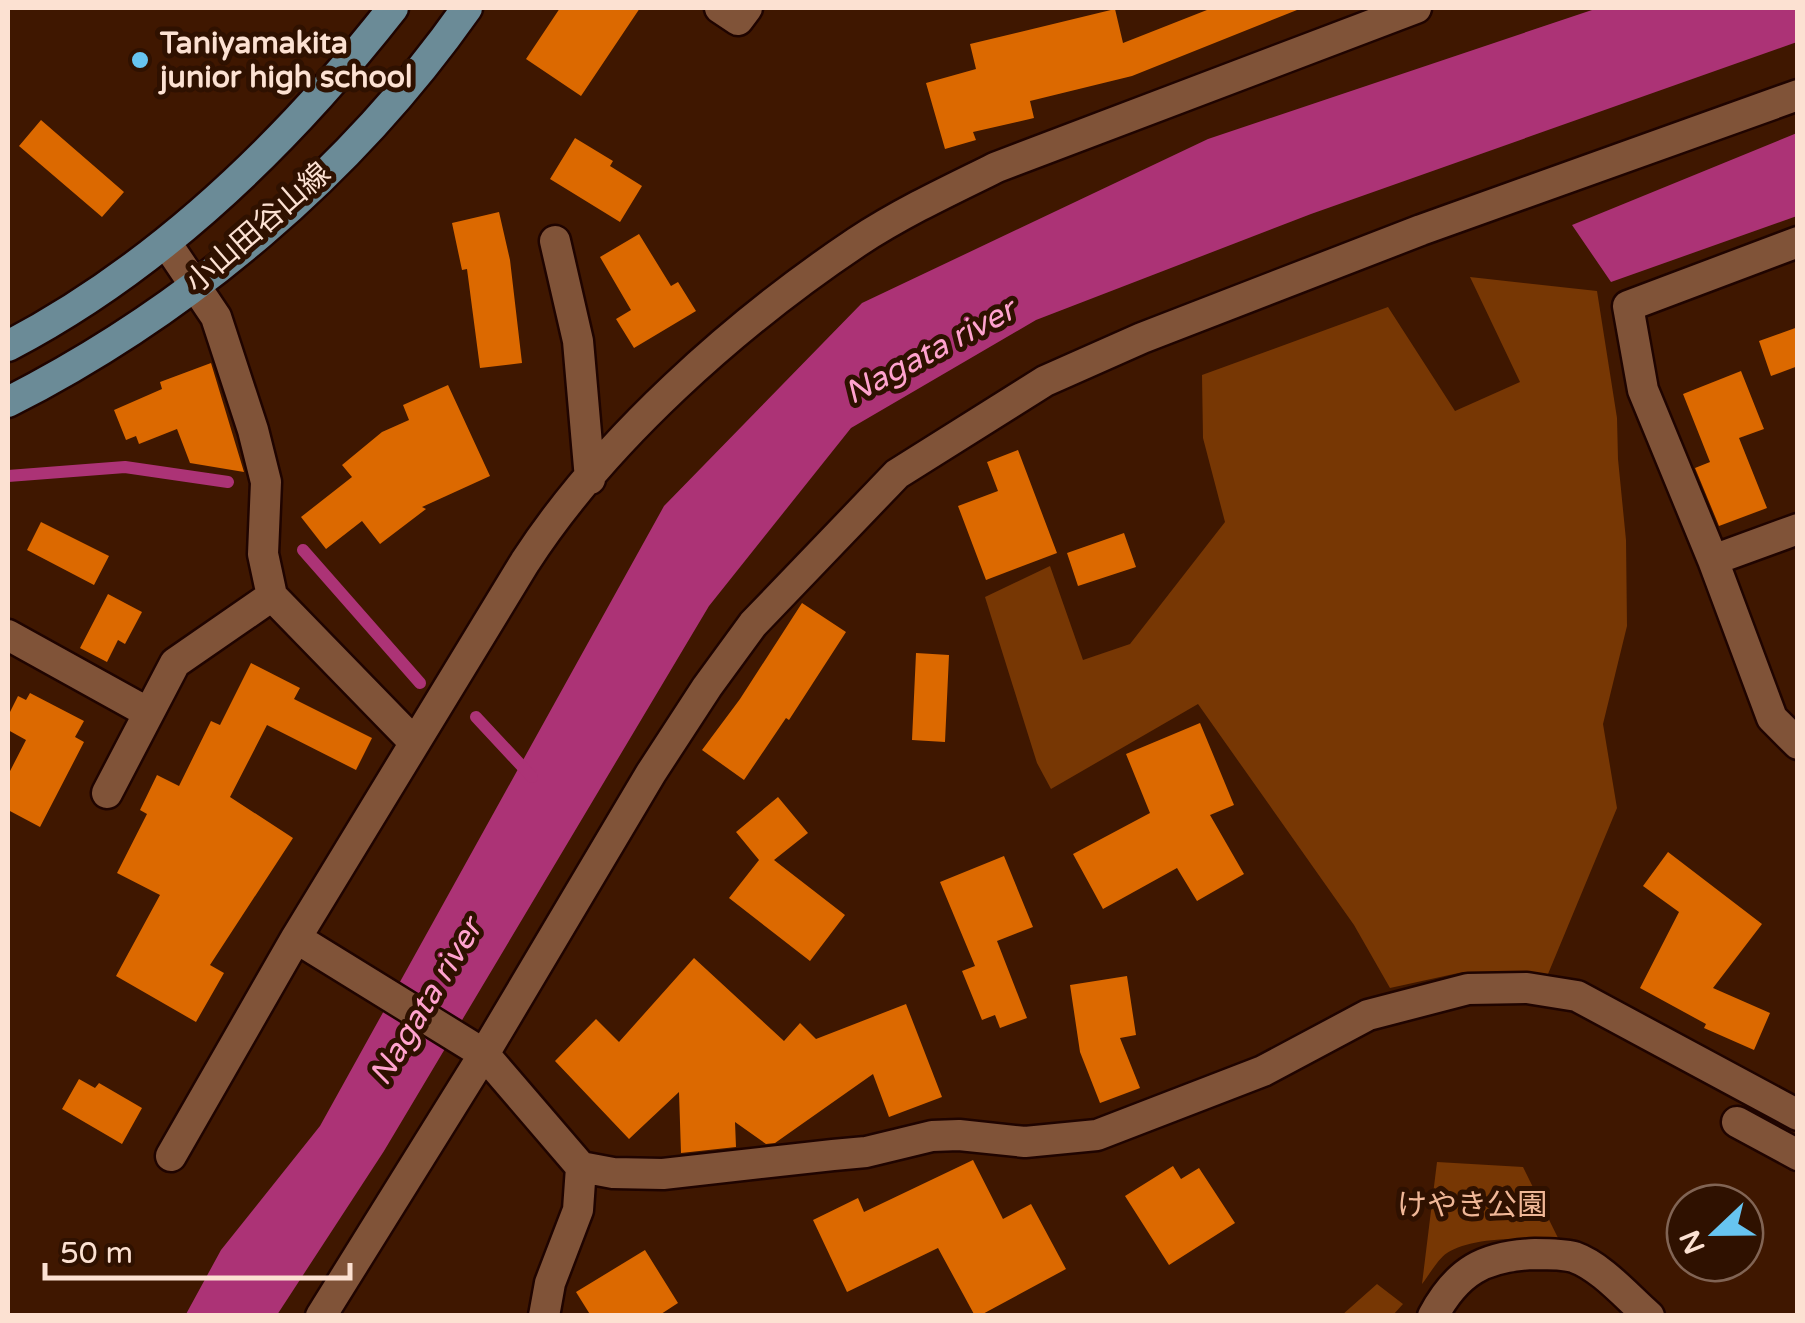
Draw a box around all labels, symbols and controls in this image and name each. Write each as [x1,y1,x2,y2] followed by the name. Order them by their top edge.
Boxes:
[158,25,413,96] place label: Taniyamakita junior high school
[129,49,151,71] marker: Taniyamakita junior high school
[178,155,338,301] street label: 小山田谷山線
[838,289,1025,413] water label: Nagata river
[361,909,492,1092] water label: Nagata river
[1665,1183,1765,1283] north arrow
[1397,1187,1547,1224] park label: けやき公園
[45,1218,350,1280] scale bar
[1673,1225,1713,1259] text: N
[60,1235,133,1272] text: 50 m

